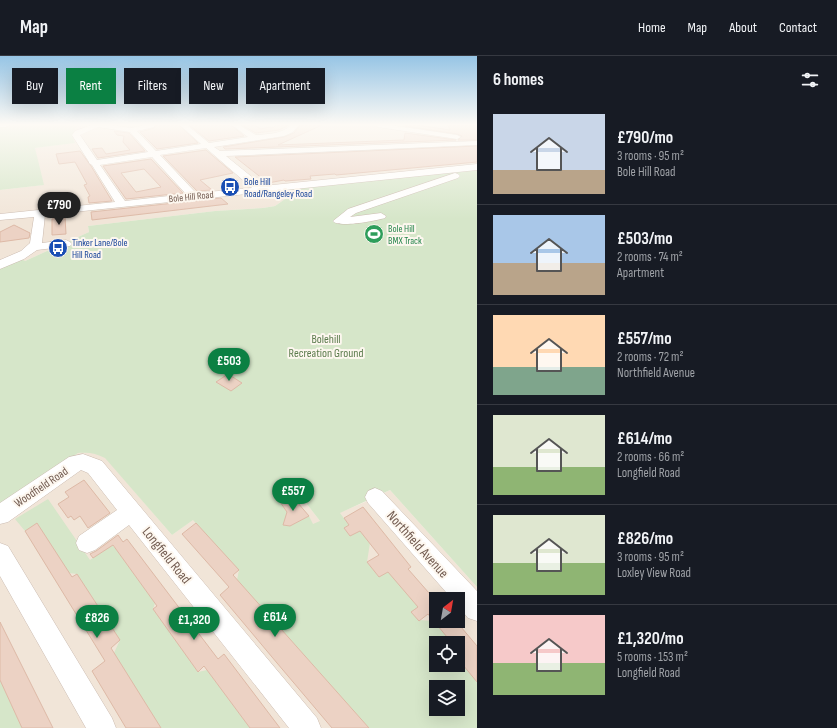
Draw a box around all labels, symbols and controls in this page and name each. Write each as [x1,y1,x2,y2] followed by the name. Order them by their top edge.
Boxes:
[20,16,48,39] text: Map
[638,19,666,36] text: Home
[688,19,707,36] text: Map
[729,19,757,36] text: About
[779,19,817,36] text: Contact
[12,68,58,104] chip: Buy
[66,68,116,104] chip: Rent
[124,68,181,104] chip: Filters
[189,68,238,104] chip: New
[246,68,325,104] chip: Apartment
[799,69,821,91] icon: filters
[493,70,544,90] text: 6 homes
[617,128,673,148] text: £790/mo
[525,130,573,178] icon: home
[617,148,684,164] text: 3 rooms · 95 m²
[617,164,675,180] text: Bole Hill Road
[219,176,241,198] bus stop icon: Bole Hill Road/Rangeley Road
[244,176,312,200] place label: Bole Hill Road/Rangeley Road
[168,189,214,205] street label: Bole Hill Road
[35,192,83,226] pin: £790
[47,197,71,213] text: £790
[363,223,385,245] sports icon: Bole Hill BMX Track
[388,223,422,247] place label: Bole Hill BMX Track
[617,229,673,249] text: £503/mo
[525,231,573,279] icon: home
[47,237,69,259] bus stop icon: Tinker Lane/Bole Hill Road
[72,237,128,261] place label: Tinker Lane/Bole Hill Road
[617,249,683,265] text: 2 rooms · 74 m²
[617,265,664,281] text: Apartment
[617,329,672,349] text: £557/mo
[525,331,573,379] icon: home
[289,332,363,361] park label: Bolehill Recreation Ground
[205,348,253,382] pin: £503
[617,349,683,365] text: 2 rooms · 72 m²
[217,353,241,369] text: £503
[617,365,695,381] text: Northfield Avenue
[617,429,672,449] text: £614/mo
[525,431,573,479] icon: home
[617,449,684,465] text: 2 rooms · 66 m²
[11,464,71,511] street label: Woodfield Road
[617,465,680,481] text: Longfield Road
[269,478,317,512] pin: £557
[281,483,305,499] text: £557
[383,507,452,581] street label: Northfield Avenue
[139,523,195,587] street label: Longfield Road
[617,529,673,549] text: £826/mo
[525,531,573,579] icon: home
[617,549,684,565] text: 3 rooms · 95 m²
[617,565,691,581] text: Loxley View Road
[429,592,465,628] north arrow
[429,592,465,716] map controls
[251,604,299,638] pin: £614
[73,605,121,639] pin: £826
[161,607,227,641] pin: £1,320
[263,609,287,625] text: £614
[85,610,109,626] text: £826
[178,612,210,628] text: £1,320
[617,629,684,649] text: £1,320/mo
[525,631,573,679] icon: home
[429,636,465,672] button: locate
[617,649,688,665] text: 5 rooms · 153 m²
[617,665,680,681] text: Longfield Road
[429,680,465,716] button: layers

